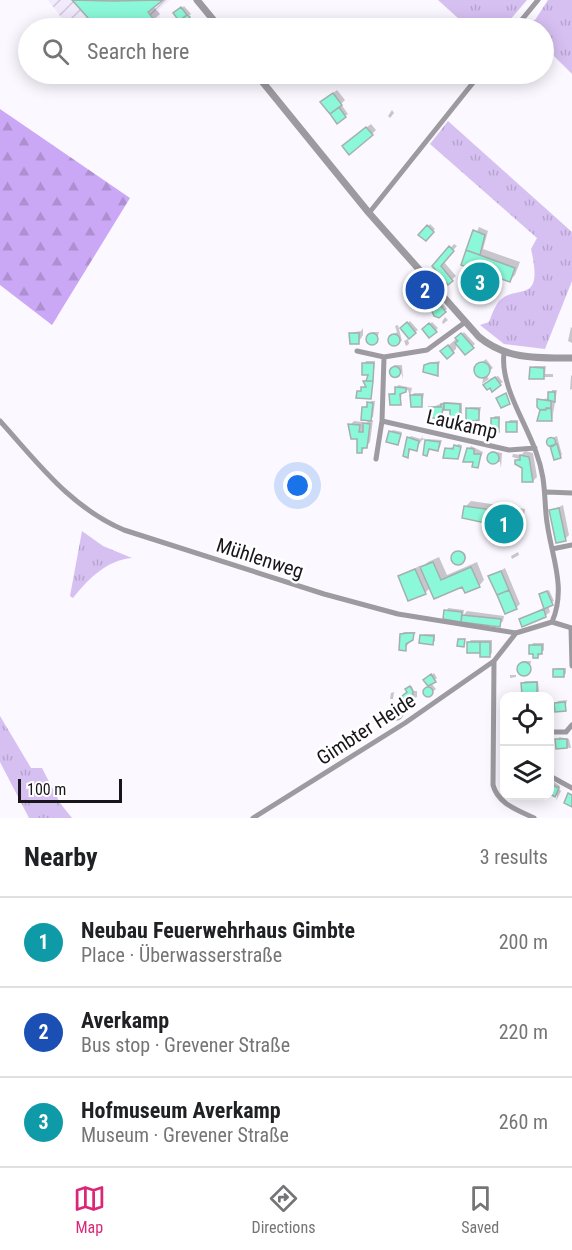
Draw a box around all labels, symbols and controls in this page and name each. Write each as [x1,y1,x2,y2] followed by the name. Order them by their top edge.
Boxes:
[18,18,554,84] search box
[39,35,72,68] icon: search
[87,39,189,64] text: Search here
[460,260,500,304] pin: 3
[406,268,444,312] pin: 2
[424,404,500,444] street label: Laukamp
[283,471,312,500] your location
[484,502,524,546] pin: 1
[213,533,307,583] street label: Mühlenweg
[312,688,420,770] street label: Gimbter Heide
[500,692,554,800] map controls
[500,692,554,746] button: locate
[500,746,554,800] button: layers
[18,776,122,804] scale bar
[27,780,66,799] text: 100 m
[24,842,98,872] text: Nearby
[480,845,548,869] text: 3 results
[81,918,355,943] text: Neubau Feuerwehrhaus Gimbte
[38,930,49,954] text: 1
[499,930,548,954] text: 200 m
[81,943,282,967] text: Place · Überwasserstraße
[81,1008,169,1033] text: Averkamp
[38,1020,49,1044] text: 2
[499,1020,548,1044] text: 220 m
[81,1033,290,1057] text: Bus stop · Grevener Straße
[81,1098,281,1123] text: Hofmuseum Averkamp
[38,1110,49,1134] text: 3
[499,1110,548,1134] text: 260 m
[81,1123,289,1147] text: Museum · Grevener Straße
[73,1182,106,1237] tab: Map
[252,1182,315,1237] tab: Directions
[461,1182,499,1237] tab: Saved

